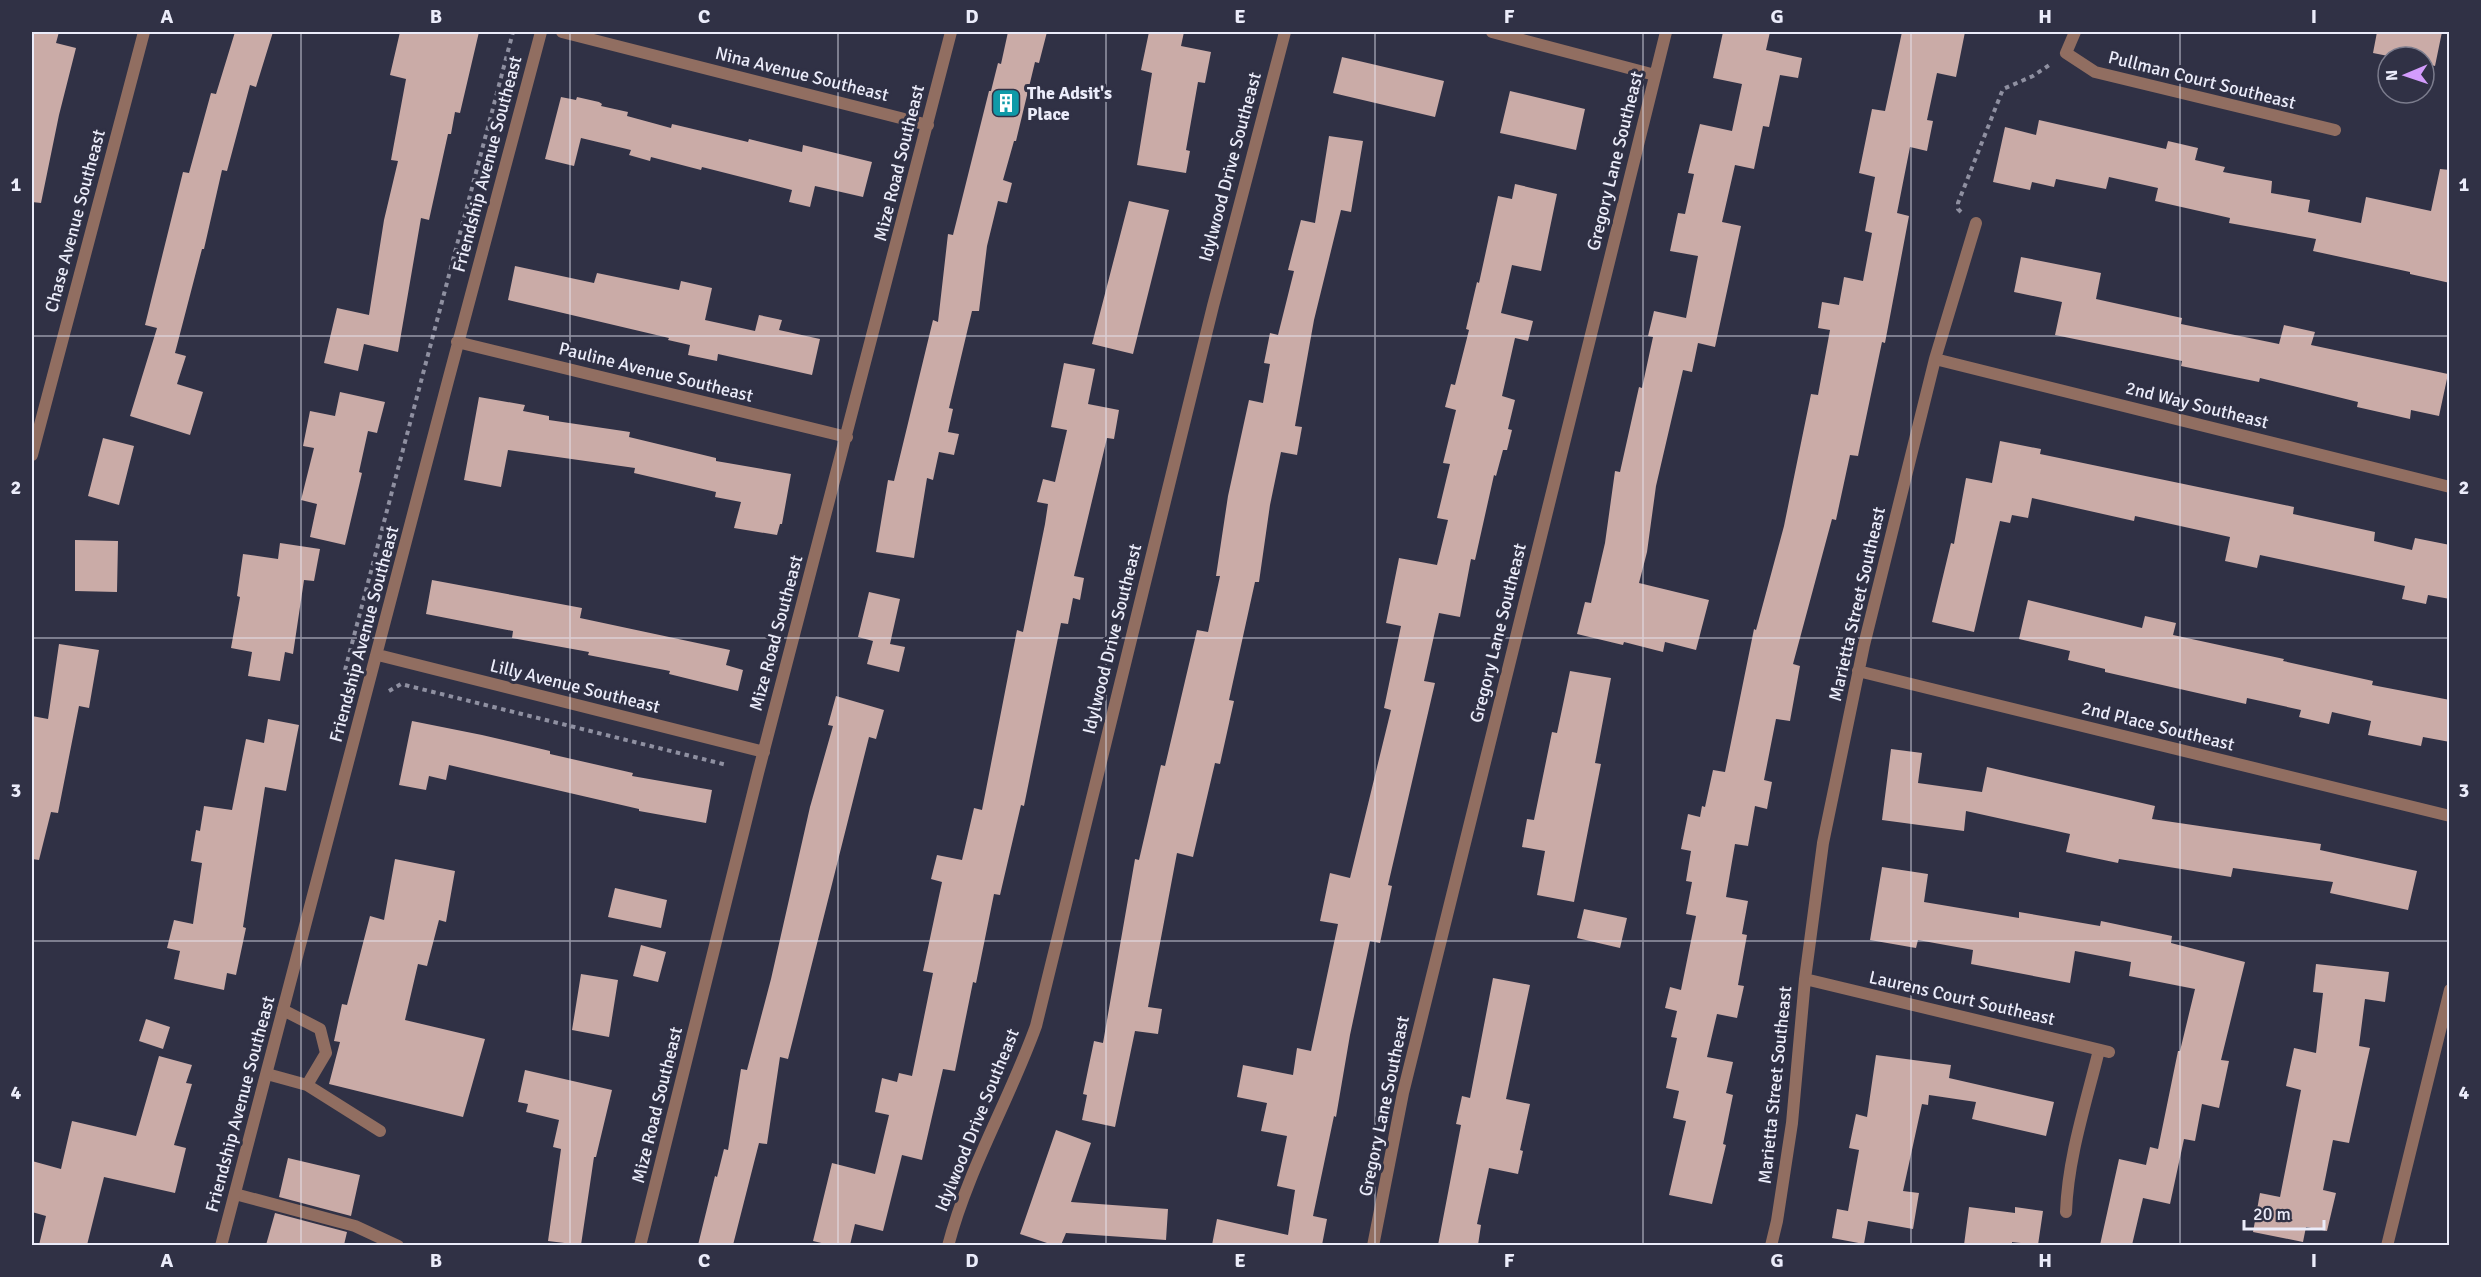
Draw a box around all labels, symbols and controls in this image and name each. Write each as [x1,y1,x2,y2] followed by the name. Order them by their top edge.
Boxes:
[161,4,174,29] text: A
[430,4,442,29] text: B
[698,4,710,29] text: C
[965,4,979,29] text: D
[1234,4,1246,29] text: E
[1504,4,1515,29] text: F
[1770,4,1784,29] text: G
[2038,4,2052,29] text: H
[2311,4,2317,29] text: I
[713,42,891,106] street label: Nina Avenue Southeast
[2376,45,2436,105] north arrow
[2106,46,2298,114] street label: Pullman Court Southeast
[448,53,526,275] street label: Friendship Avenue Southeast
[1582,69,1648,253] street label: Gregory Lane Southeast
[1194,70,1266,264] street label: Idylwood Drive Southeast
[2382,70,2402,81] text: N
[1027,82,1112,125] place label: The Adsit's Place
[869,83,929,243] street label: Mize Road Southeast
[990,87,1022,119] building icon: The Adsit's Place
[40,127,110,315] street label: Chase Avenue Southeast
[11,172,22,197] text: 1
[2459,172,2470,197] text: 1
[557,337,755,407] street label: Pauline Avenue Southeast
[2123,377,2271,433] street label: 2nd Way Southeast
[11,475,21,500] text: 2
[2459,475,2469,500] text: 2
[1824,505,1890,703] street label: Marietta Street Southeast
[325,523,403,745] street label: Friendship Avenue Southeast
[1465,541,1531,725] street label: Gregory Lane Southeast
[1078,542,1146,736] street label: Idylwood Drive Southeast
[745,553,807,713] street label: Mize Road Southeast
[488,654,662,718] street label: Lilly Avenue Southeast
[2079,696,2237,756] street label: 2nd Place Southeast
[11,778,21,803] text: 3
[2459,778,2469,803] text: 3
[1867,966,2057,1030] street label: Laurens Court Southeast
[1754,985,1796,1185] street label: Marietta Street Southeast
[201,993,279,1215] street label: Friendship Avenue Southeast
[1354,1014,1414,1198] street label: Gregory Lane Southeast
[627,1025,687,1185] street label: Mize Road Southeast
[930,1025,1024,1215] street label: Idylwood Drive Southeast
[11,1080,22,1105] text: 4
[2459,1080,2470,1105] text: 4
[2244,1193,2324,1231] scale bar
[2253,1203,2291,1225] text: 20 m
[161,1248,174,1273] text: A
[430,1248,442,1273] text: B
[698,1248,710,1273] text: C
[965,1248,979,1273] text: D
[1234,1248,1246,1273] text: E
[1504,1248,1515,1273] text: F
[1770,1248,1784,1273] text: G
[2038,1248,2052,1273] text: H
[2311,1248,2317,1273] text: I

